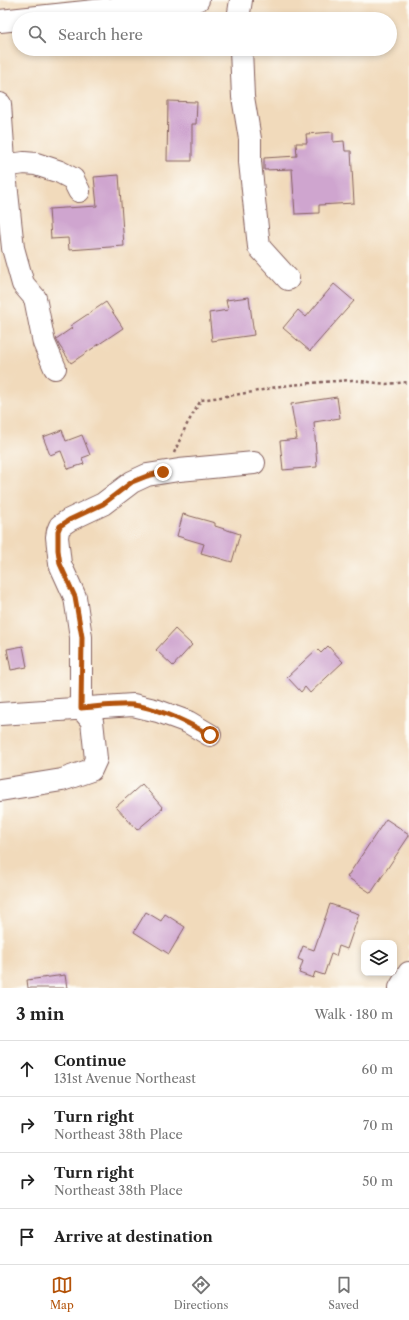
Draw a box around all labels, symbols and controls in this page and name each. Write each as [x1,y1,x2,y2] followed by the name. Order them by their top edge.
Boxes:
[12,12,397,56] search box
[26,23,48,45] icon: search
[58,25,143,44] text: Search here
[154,463,172,481] route end
[201,726,219,744] route start
[361,940,397,976] map controls
[361,940,397,976] button: layers
[16,1004,65,1024] text: 3 min
[314,1006,393,1022] text: Walk · 180 m
[54,1051,126,1070] text: Continue
[16,1058,38,1080] icon: ahead
[362,1061,393,1077] text: 60 m
[54,1070,196,1086] text: 131st Avenue Northeast
[54,1107,134,1126] text: Turn right
[16,1114,38,1136] icon: right
[363,1117,393,1133] text: 70 m
[54,1126,183,1142] text: Northeast 38th Place
[54,1163,134,1182] text: Turn right
[16,1170,38,1192] icon: right
[362,1173,393,1189] text: 50 m
[54,1182,183,1198] text: Northeast 38th Place
[16,1226,38,1248] icon: arrive
[54,1227,213,1246] text: Arrive at destination
[50,1274,74,1312] tab: Map
[174,1274,228,1312] tab: Directions
[328,1274,359,1312] tab: Saved

